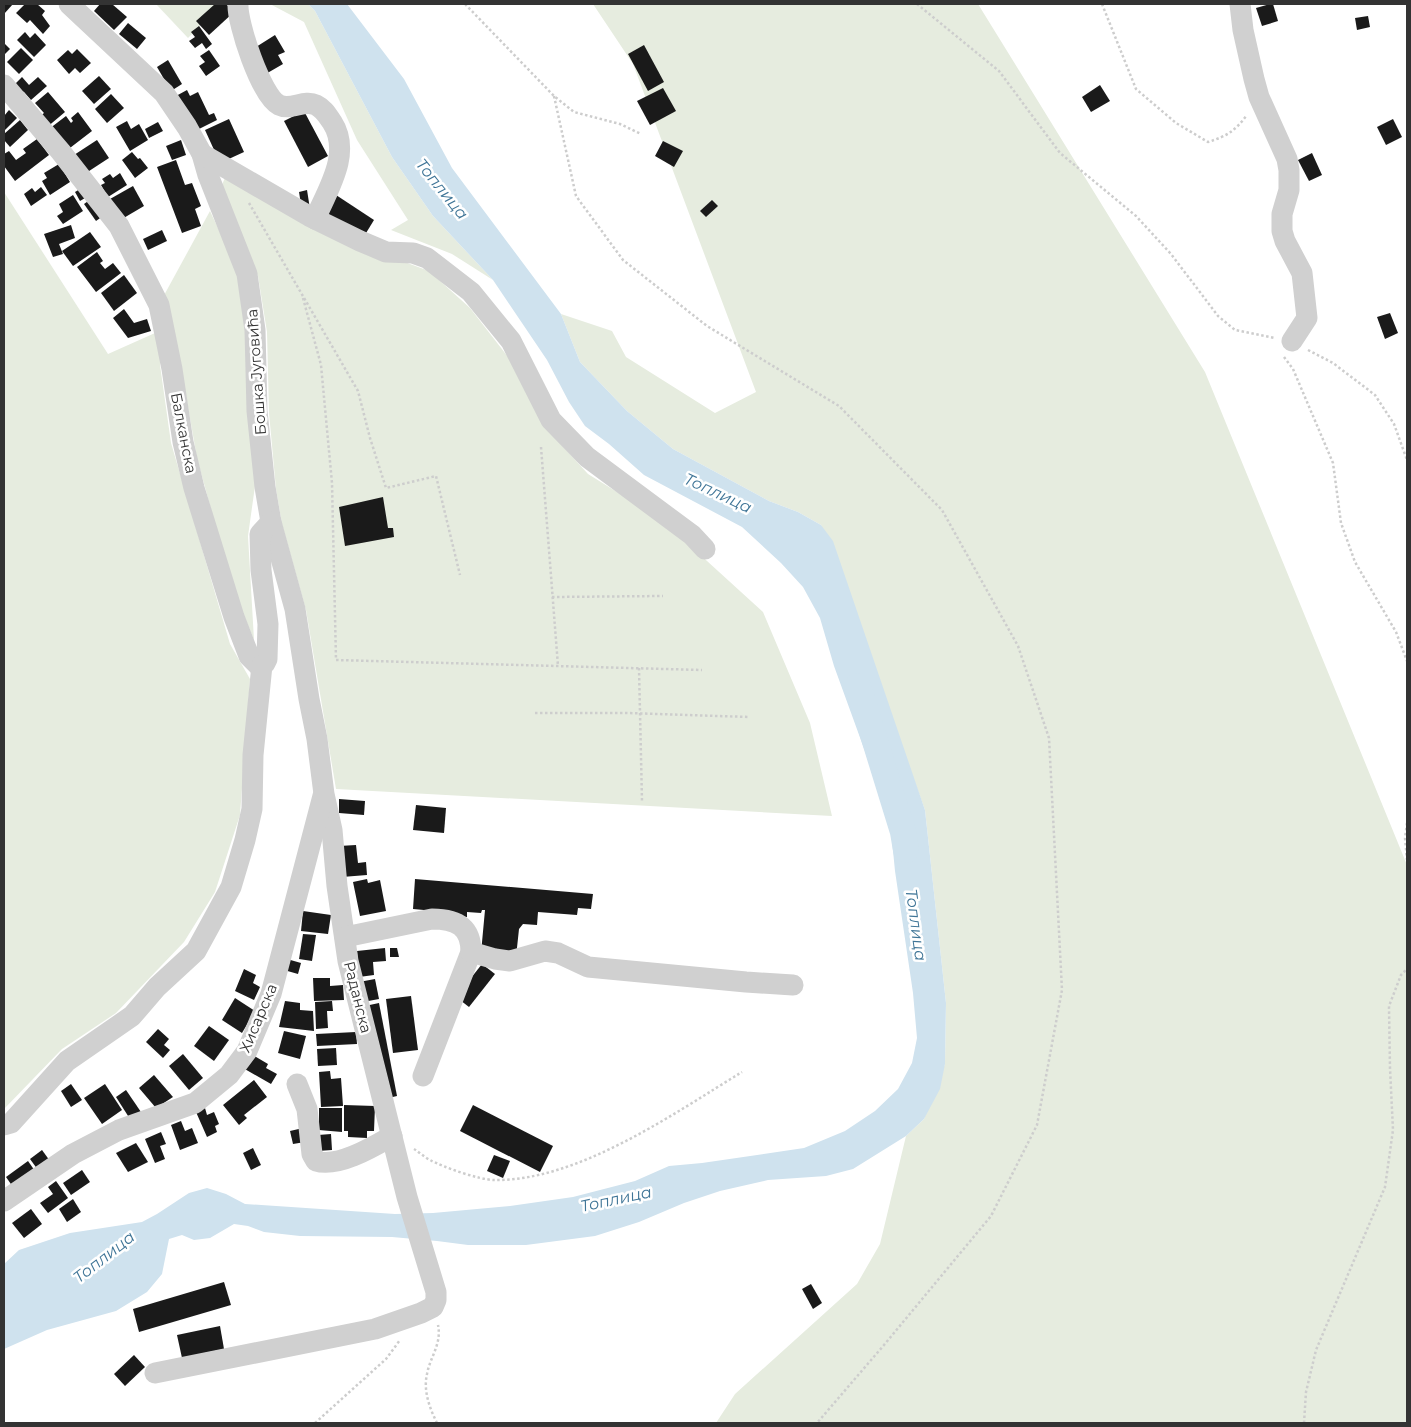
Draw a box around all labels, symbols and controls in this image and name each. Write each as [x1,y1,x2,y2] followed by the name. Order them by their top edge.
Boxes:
[412,155,472,223] water label: Топлица
[242,308,270,436] street label: Бошка Југовића
[167,391,201,475] street label: Балканска
[681,469,755,517] water label: Топлица
[902,888,930,962] water label: Топлица
[340,959,376,1035] street label: Раданска
[235,981,281,1055] street label: Хисарска
[579,1182,653,1216] water label: Топлица
[70,1227,138,1287] water label: Топлица

